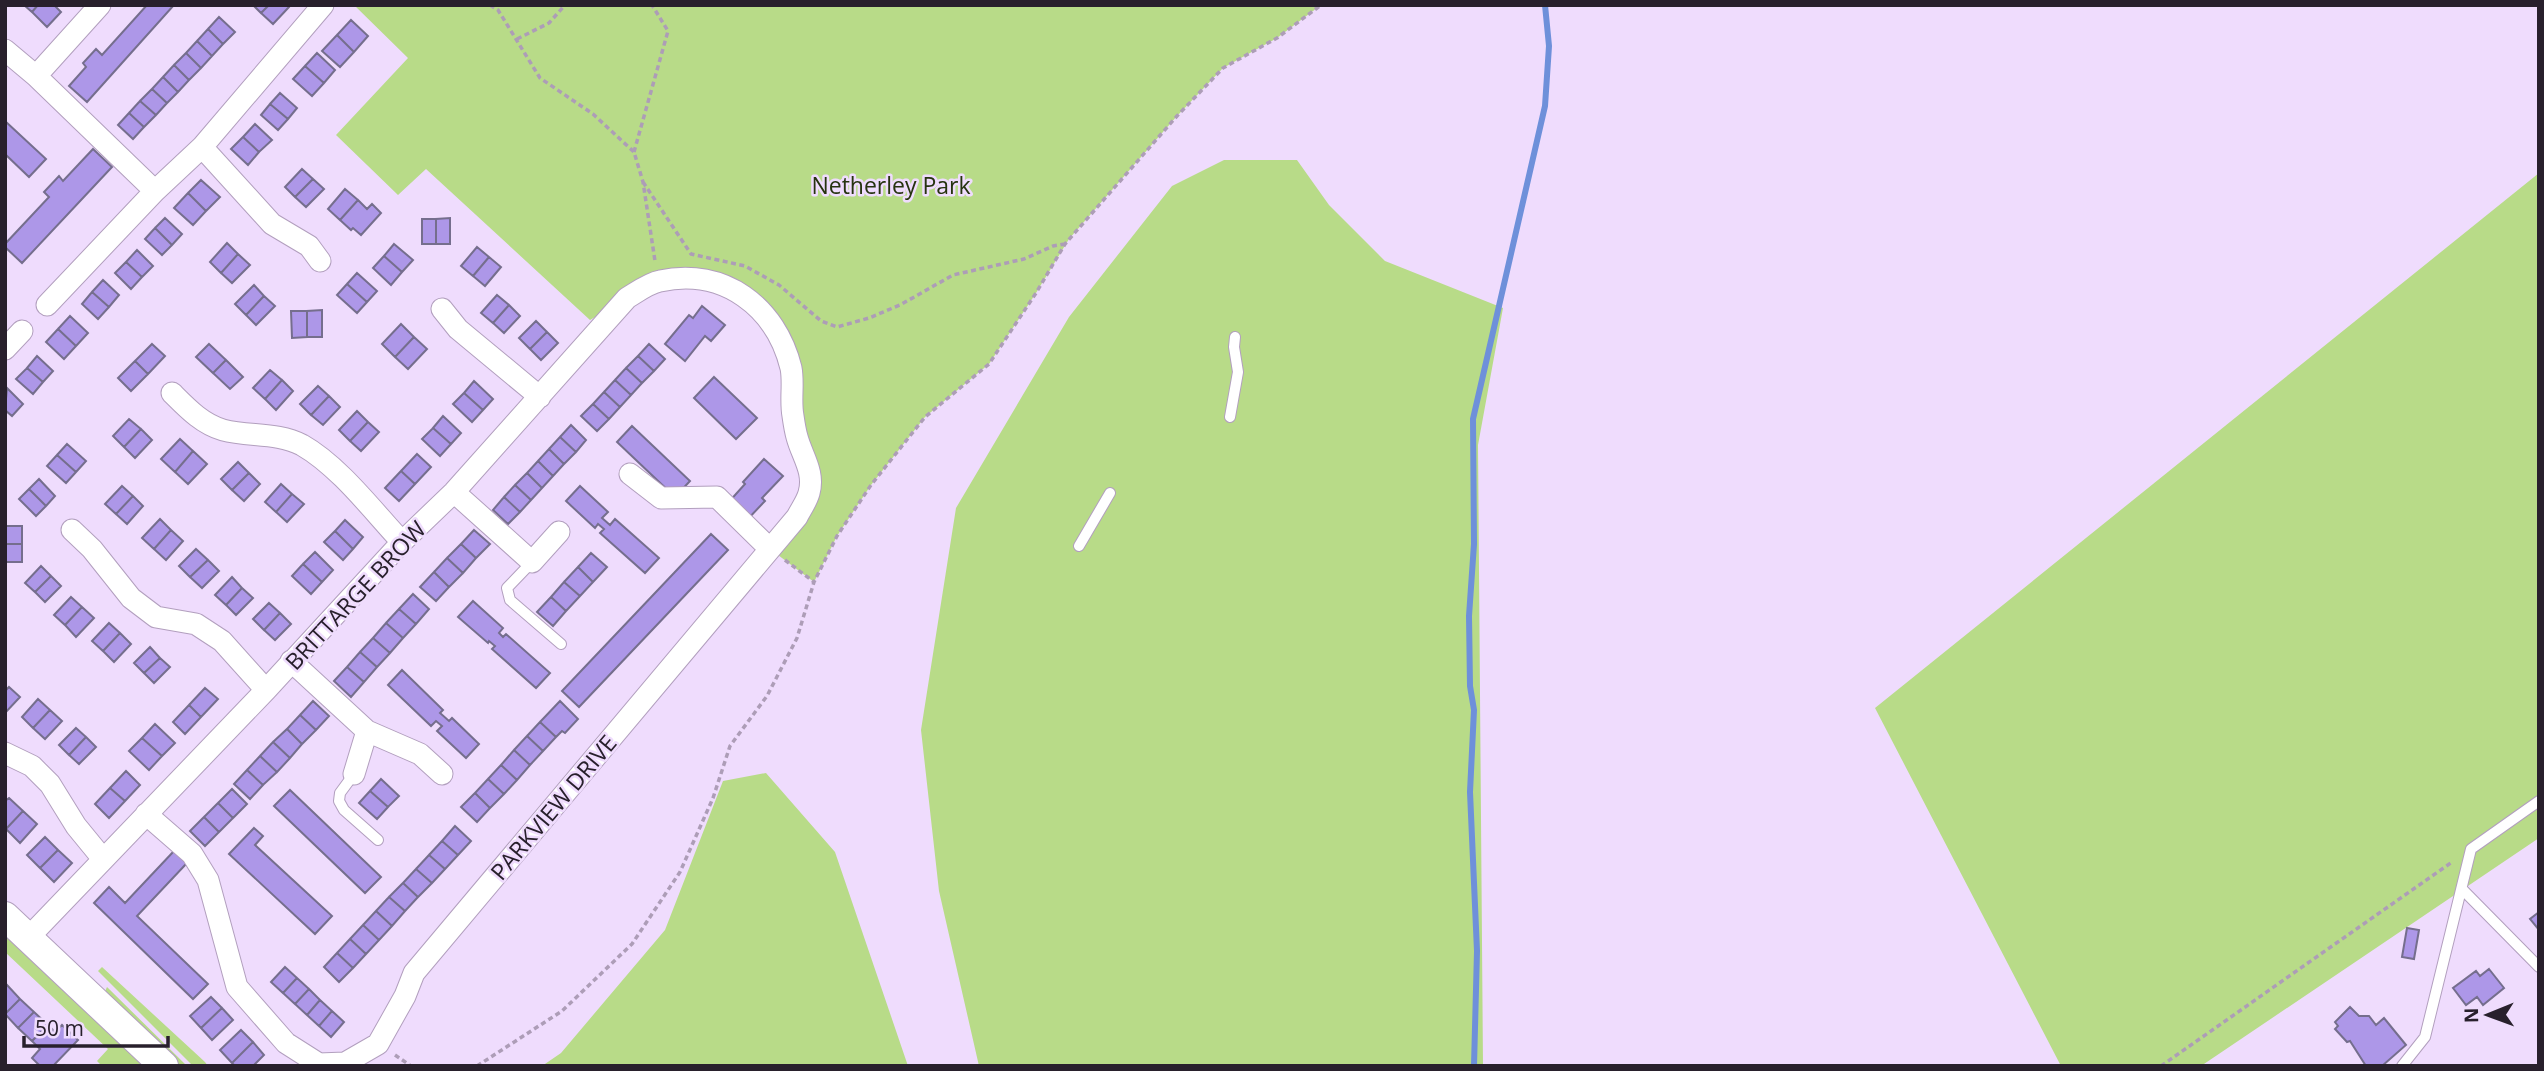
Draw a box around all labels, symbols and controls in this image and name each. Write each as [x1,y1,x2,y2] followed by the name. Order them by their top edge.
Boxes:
[811,169,971,201] park label: Netherley Park
[277,513,433,677] street label: BRITTARGE BROW
[483,728,623,886] street label: PARKVIEW DRIVE
[2453,980,2523,1050] north arrow
[24,1004,168,1048] scale bar
[2458,1007,2484,1023] text: N
[35,1014,84,1042] text: 50 m

